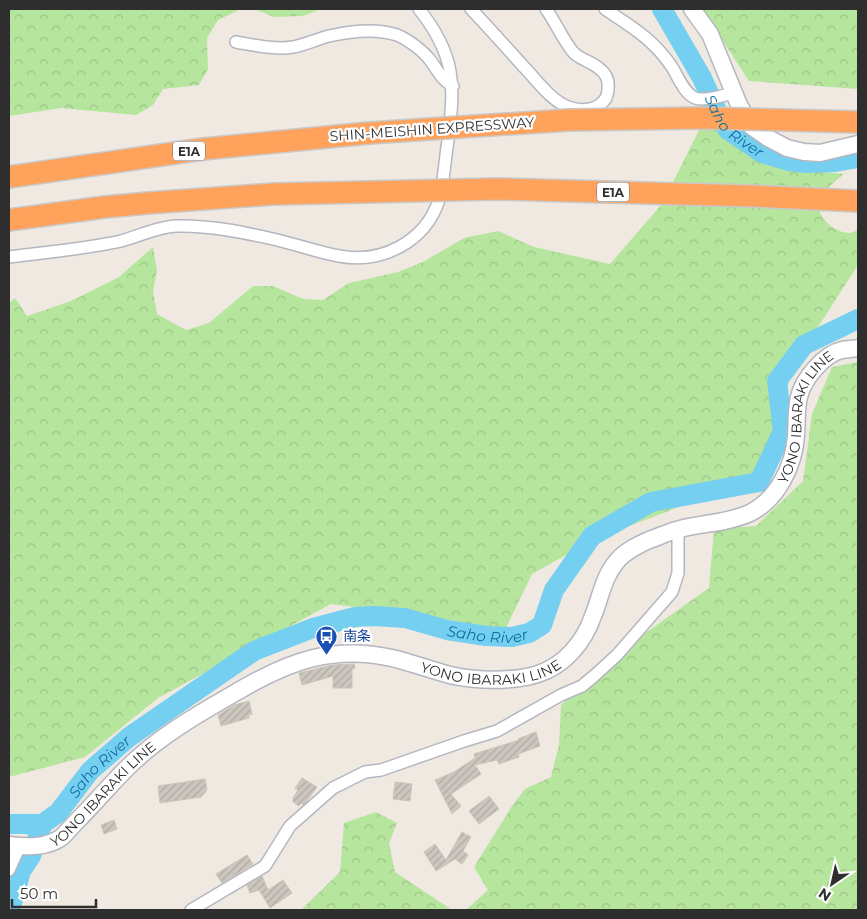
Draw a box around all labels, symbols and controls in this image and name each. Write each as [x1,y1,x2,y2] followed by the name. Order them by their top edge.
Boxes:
[701,91,768,162] water label: Saho River
[329,113,535,145] street label: SHIN-MEISHIN EXPRESSWAY
[173,142,205,160] road number: E1A
[597,182,629,202] road number: E1A
[774,347,837,487] street label: YONO IBARAKI LINE
[446,621,530,647] water label: Saho River
[315,624,339,655] bus stop icon: 南条
[343,627,371,645] place label: 南条
[419,655,564,689] street label: YONO IBARAKI LINE
[64,730,135,801] water label: Saho River
[47,737,160,851] street label: YONO IBARAKI LINE
[807,859,857,909] north arrow
[12,876,96,908] scale bar
[20,884,58,903] text: 50 m
[815,884,834,905] text: N

